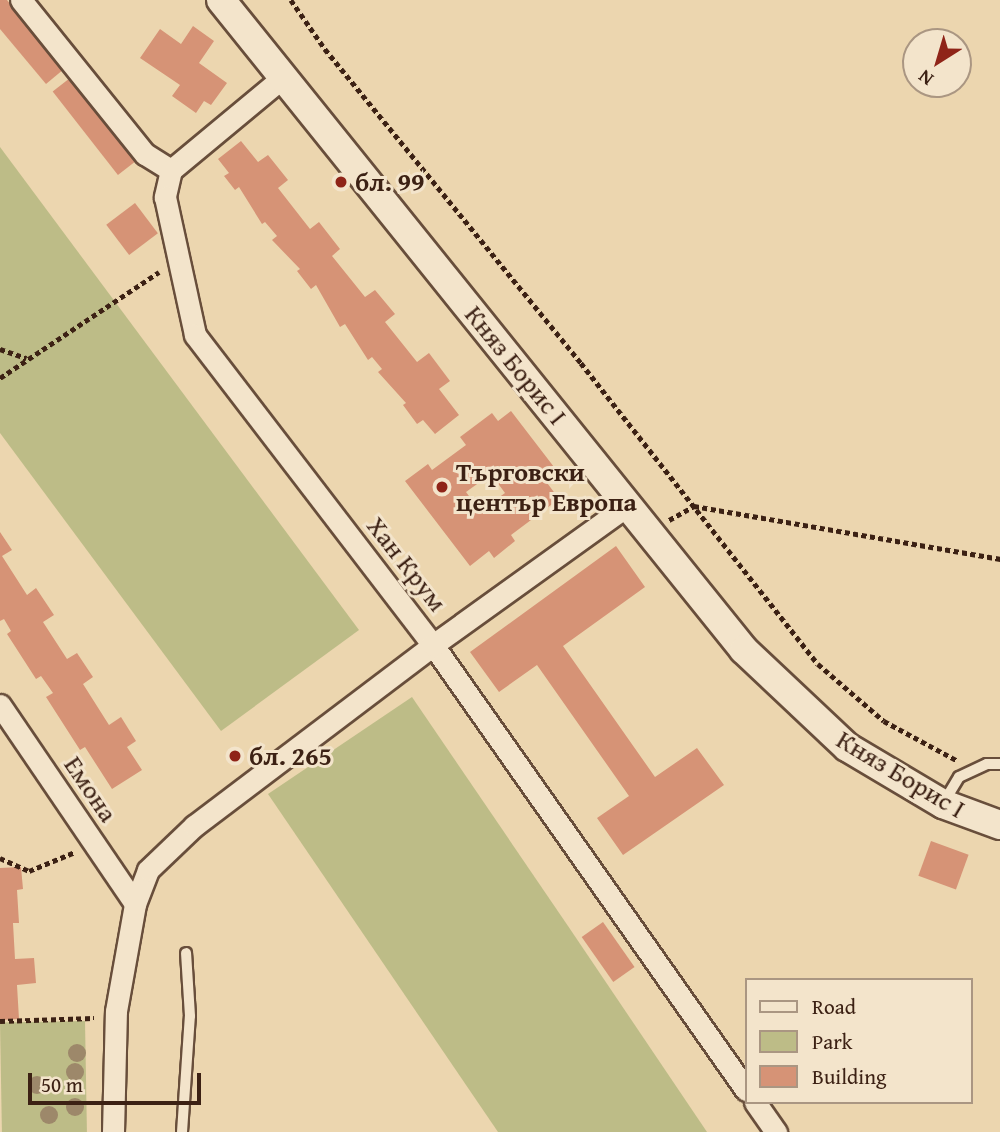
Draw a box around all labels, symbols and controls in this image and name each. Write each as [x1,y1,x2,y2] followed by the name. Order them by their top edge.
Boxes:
[902,28,972,98] north arrow
[912,63,939,93] text: N
[355,166,424,198] place label: бл. 99
[333,174,349,190] marker: бл. 99
[459,299,573,431] street label: Княз Борис I
[456,456,637,518] place label: Търговски център Европа
[434,479,450,495] marker: Търговски център Европа
[361,511,453,617] street label: Хан Крум
[831,724,971,824] street label: Княз Борис I
[249,740,332,772] place label: бл. 265
[227,748,243,764] marker: бл. 265
[58,750,124,828] street label: Емона
[744,978,972,1104] legend
[812,991,856,1022] text: Road
[812,1026,853,1057] text: Park
[32,1058,205,1102] scale bar
[812,1061,886,1092] text: Building
[41,1069,83,1100] text: 50 m

